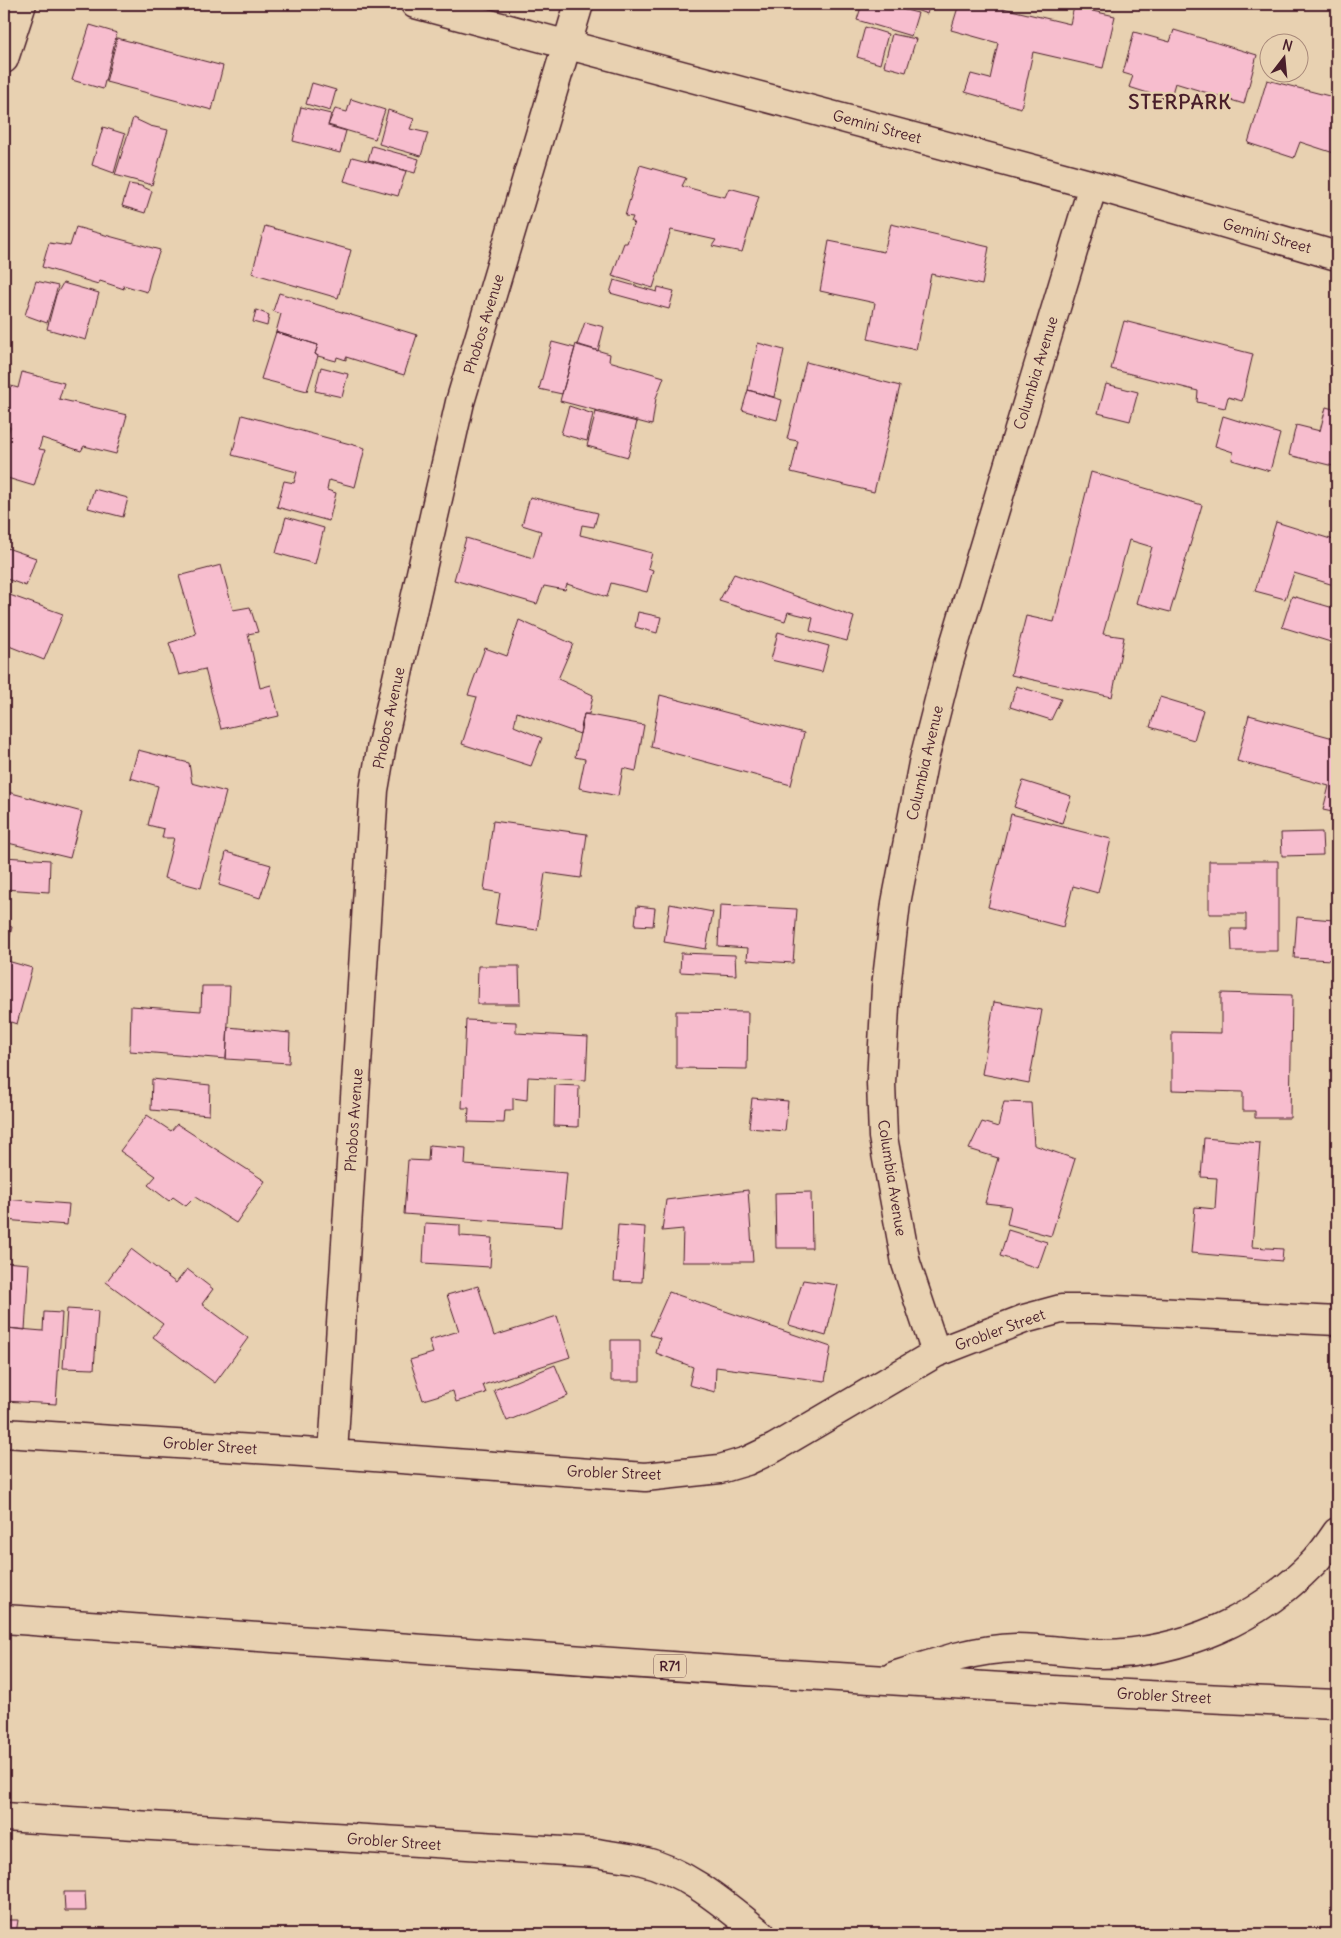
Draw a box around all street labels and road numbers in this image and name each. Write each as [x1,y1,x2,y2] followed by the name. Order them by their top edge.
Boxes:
[831,106,924,147] street label: Gemini Street
[1221,214,1314,257] street label: Gemini Street
[459,272,508,376] street label: Phobos Avenue
[1009,314,1062,432] street label: Columbia Avenue
[368,665,409,770] street label: Phobos Avenue
[902,704,947,822] street label: Columbia Avenue
[340,1068,367,1172] street label: Phobos Avenue
[874,1118,911,1237] street label: Columbia Avenue
[952,1304,1048,1355] street label: Grobler Street
[162,1433,258,1458] street label: Grobler Street
[566,1461,662,1484] street label: Grobler Street
[654,1654,686,1678] road number: R71
[1116,1684,1212,1707] street label: Grobler Street
[346,1829,442,1854] street label: Grobler Street

